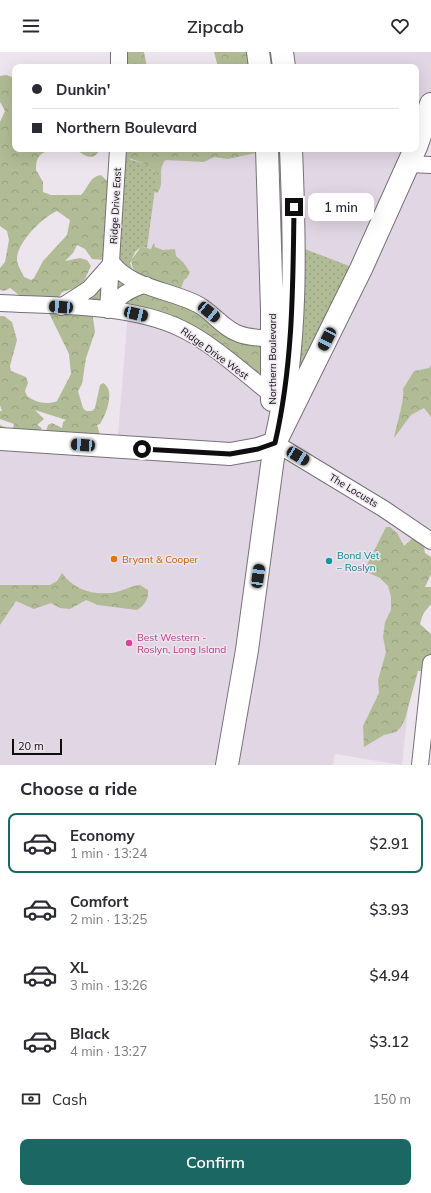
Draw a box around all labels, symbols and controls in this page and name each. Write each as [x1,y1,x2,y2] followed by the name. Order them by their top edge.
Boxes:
[20,15,42,37] icon: menu
[187,15,244,38] text: Zipcab
[389,15,411,37] icon: heart
[56,80,110,99] text: Dunkin'
[56,118,197,137] text: Northern Boulevard
[107,167,124,245] street label: Ridge Drive East
[308,193,374,221] callout: 1 min
[285,198,303,216] route end
[324,199,358,215] text: 1 min
[49,300,73,314] car
[196,300,222,324] car
[123,305,149,323] car
[266,314,279,404] street label: Northern Boulevard
[178,324,252,383] street label: Ridge Drive West
[316,326,338,352] car
[71,438,95,452] car
[133,440,151,458] route start
[285,445,311,467] car
[327,471,381,510] street label: The Locusts
[337,549,380,574] place label: Bond Vet – Roslyn
[122,553,199,566] place label: Bryant & Cooper
[109,554,119,564] marker: Bryant & Cooper
[324,556,334,566] marker: Bond Vet – Roslyn
[250,563,266,589] car
[137,631,226,656] place label: Best Western - Roslyn, Long Island
[124,638,134,648] marker: Best Western - Roslyn, Long Island
[12,737,62,756] scale bar
[18,739,44,753] text: 20 m
[20,777,137,800] text: Choose a ride
[22,825,58,861] icon: car
[70,826,135,845] text: Economy
[369,834,409,853] text: $2.91
[70,845,147,861] text: 1 min · 13:24
[22,891,58,927] icon: car
[70,892,128,911] text: Comfort
[369,900,409,919] text: $3.93
[70,911,147,927] text: 2 min · 13:25
[22,957,58,993] icon: car
[70,958,88,977] text: XL
[369,966,409,985] text: $4.94
[70,977,147,993] text: 3 min · 13:26
[22,1023,58,1059] icon: car
[70,1024,109,1043] text: Black
[369,1032,409,1051] text: $3.12
[70,1043,147,1059] text: 4 min · 13:27
[20,1088,42,1110] icon: cash
[52,1090,87,1109] text: Cash
[373,1091,411,1107] text: 150 m
[20,1139,411,1185] button: Confirm

